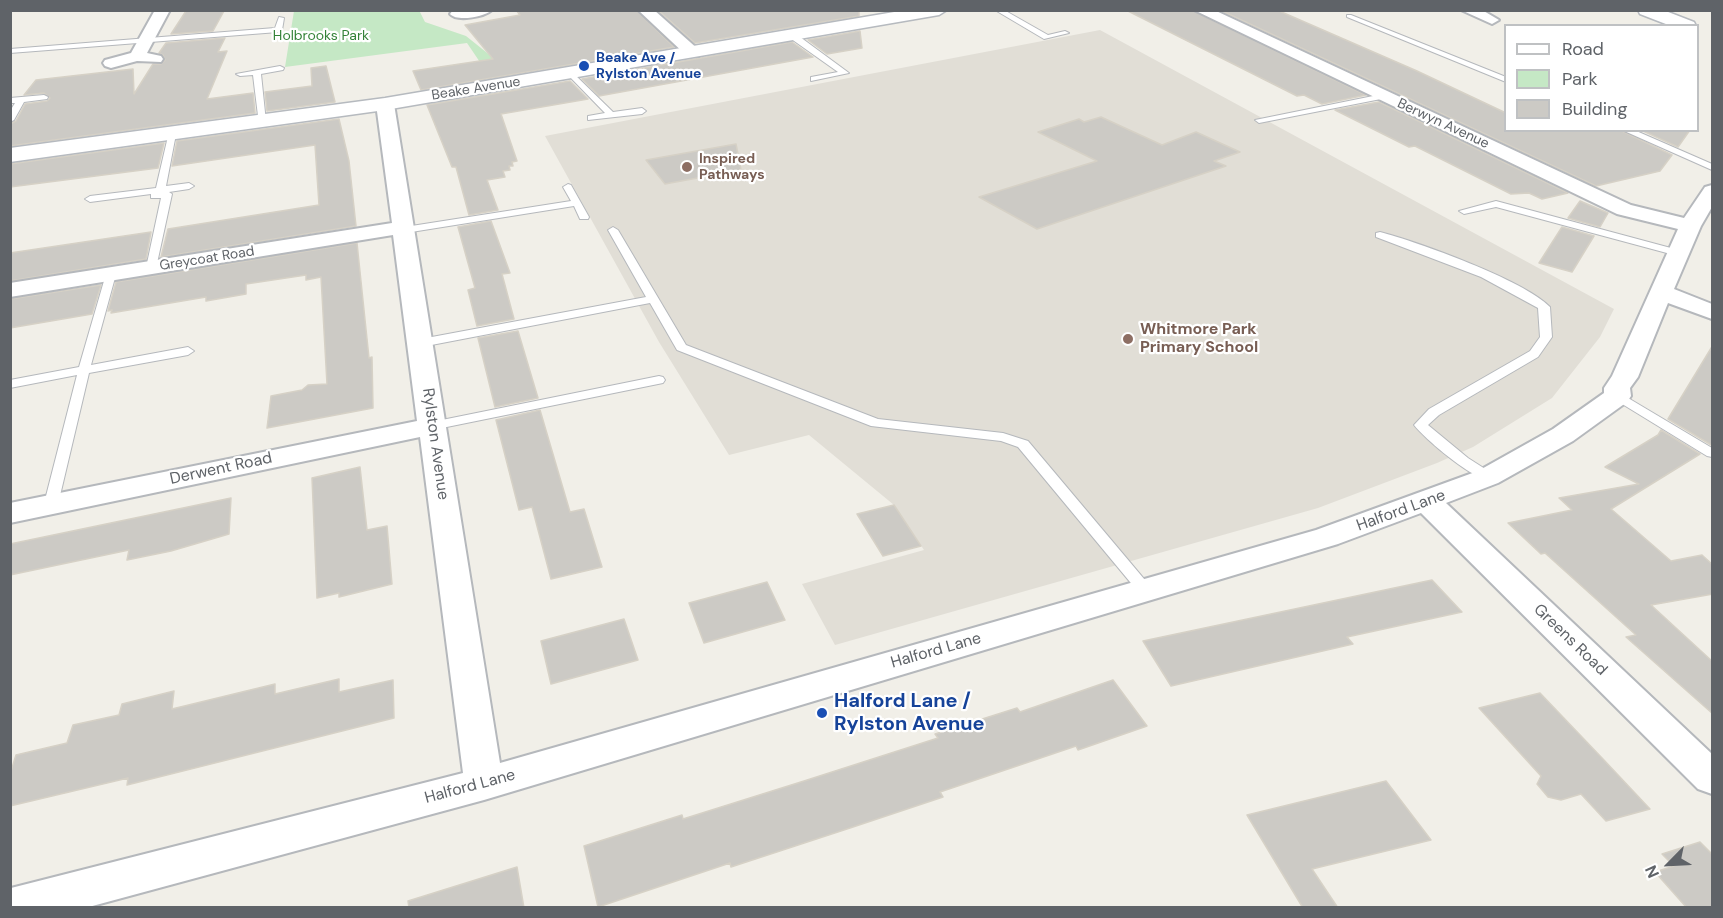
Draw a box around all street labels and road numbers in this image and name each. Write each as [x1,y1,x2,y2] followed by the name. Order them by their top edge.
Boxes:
[430,74,522,104] street label: Beake Avenue
[1394,95,1492,153] street label: Berwyn Avenue
[158,243,256,275] street label: Greycoat Road
[418,387,452,501] street label: Rylston Avenue
[168,449,274,489] street label: Derwent Road
[1354,486,1448,536] street label: Halford Lane
[1529,600,1611,680] street label: Greens Road
[889,629,983,673] street label: Halford Lane
[423,766,517,808] street label: Halford Lane

